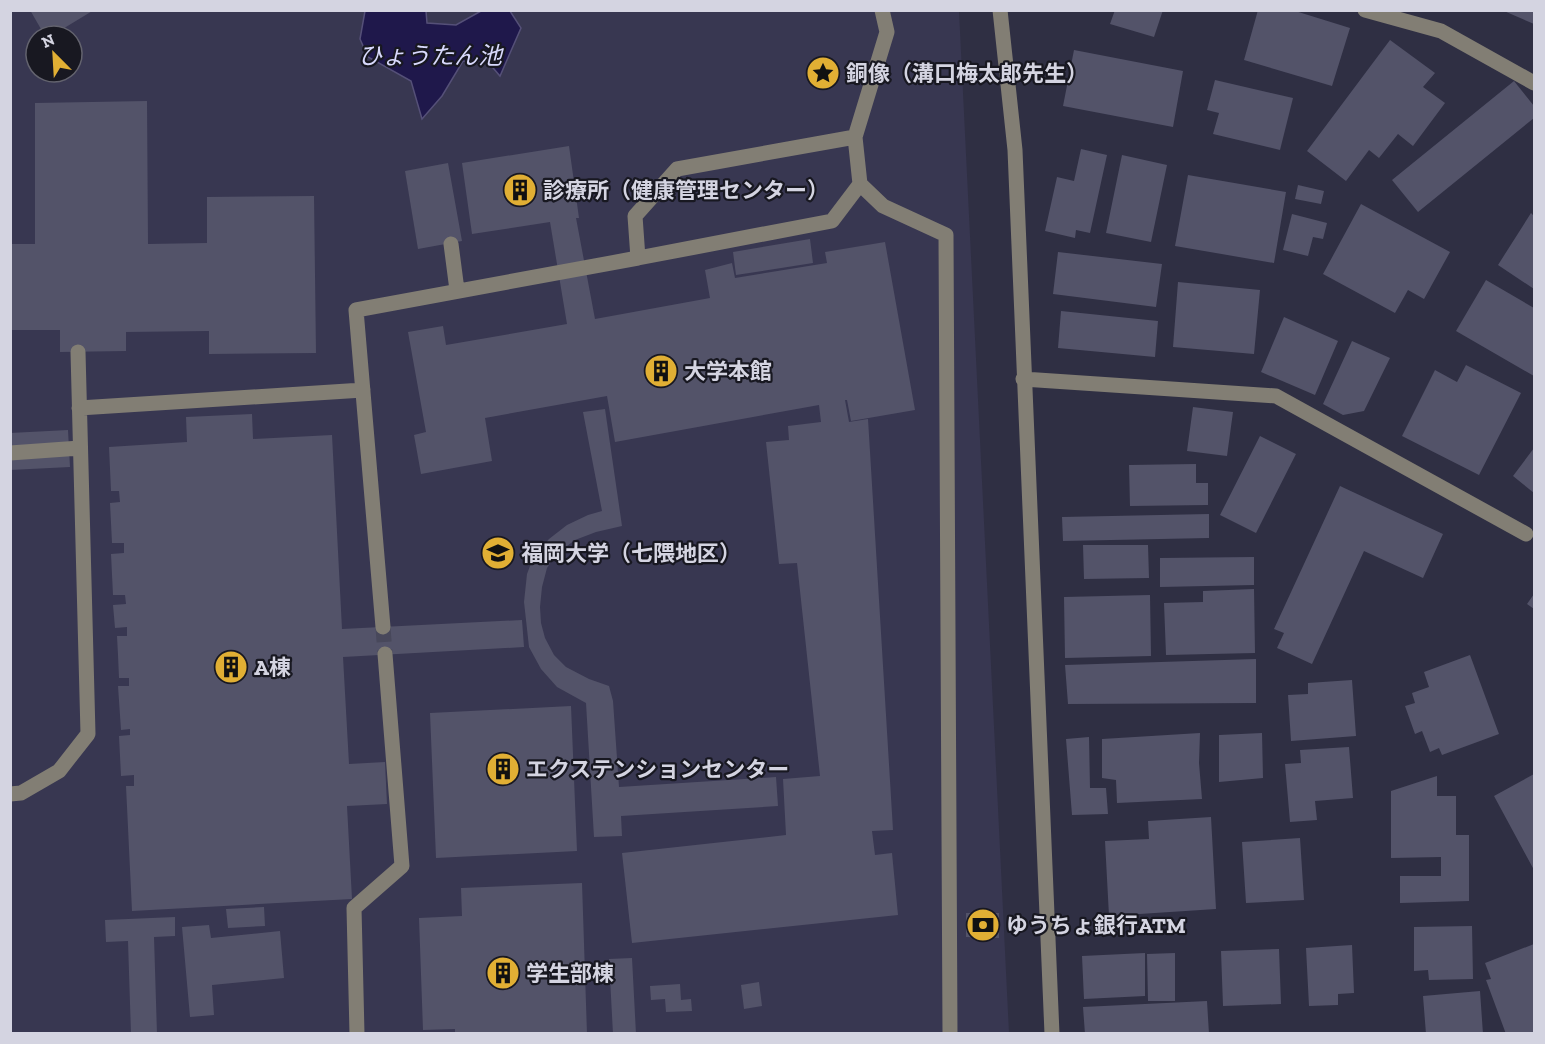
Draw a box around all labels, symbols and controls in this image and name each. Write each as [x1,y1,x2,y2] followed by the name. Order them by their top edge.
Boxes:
[24,24,84,84] north arrow
[39,30,58,52] text: N
[358,41,504,70] water label: ひょうたん池
[805,55,841,91] place icon: 銅像（溝口梅太郎先生）
[846,60,1088,87] place label: 銅像（溝口梅太郎先生）
[502,172,538,208] building icon: 診療所（健康管理センター）
[543,177,829,204] place label: 診療所（健康管理センター）
[643,353,679,389] building icon: 大学本館
[684,358,772,385] place label: 大学本館
[480,535,516,571] school or university icon: 福岡大学（七隈地区）
[521,540,741,567] place label: 福岡大学（七隈地区）
[213,649,249,685] building icon: A棟
[254,654,291,681] place label: A棟
[485,751,521,787] building icon: エクステンションセンター
[526,756,789,783] place label: エクステンションセンター
[965,907,1001,943] bank icon: ゆうちょ銀行ATM
[1006,912,1186,939] place label: ゆうちょ銀行ATM
[485,955,521,991] building icon: 学生部棟
[526,960,614,987] place label: 学生部棟

